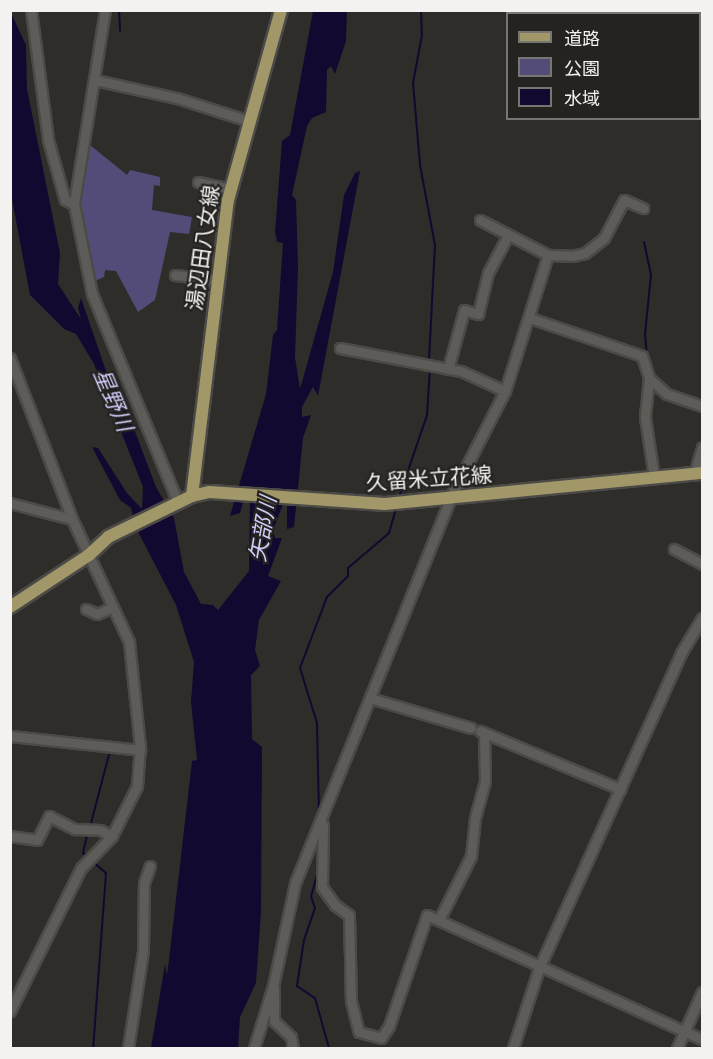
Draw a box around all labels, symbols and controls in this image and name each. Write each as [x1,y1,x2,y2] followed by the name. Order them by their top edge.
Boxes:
[506,12,701,120] legend
[564,27,600,50] text: 道路
[564,57,600,80] text: 公園
[564,87,600,110] text: 水域
[182,184,224,312] street label: 湯辺田八女線
[88,364,138,436] water label: 星野川
[365,462,493,496] street label: 久留米立花線
[244,494,282,564] water label: 矢部川

